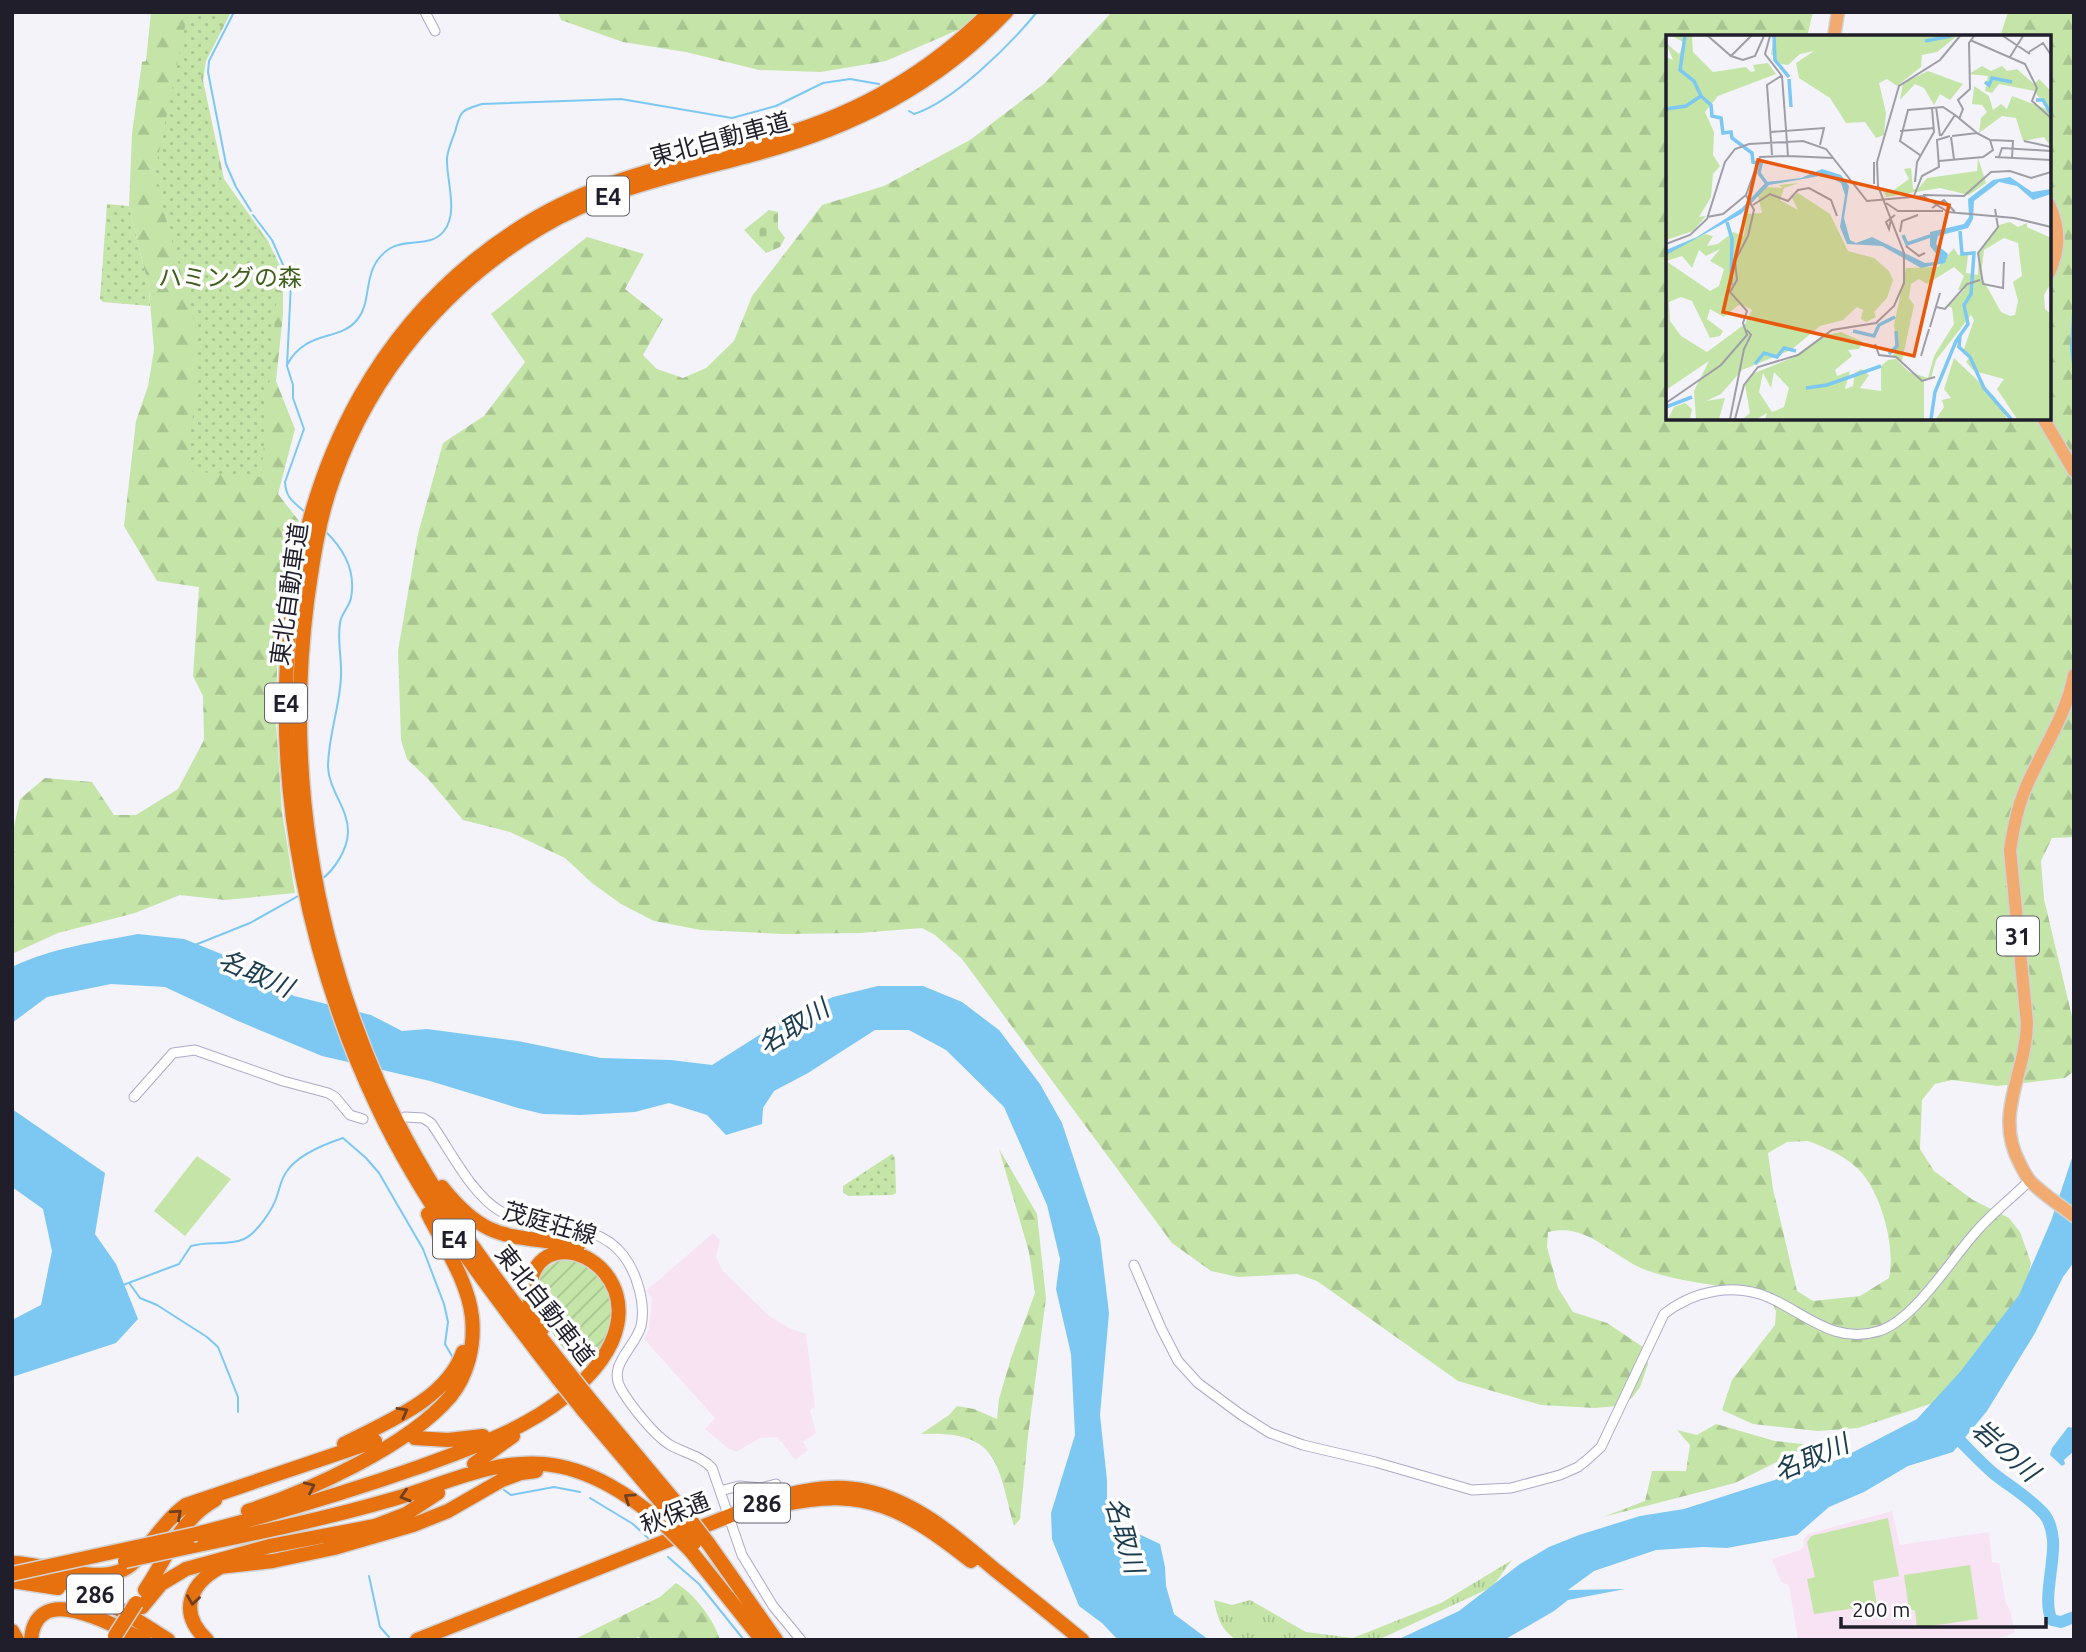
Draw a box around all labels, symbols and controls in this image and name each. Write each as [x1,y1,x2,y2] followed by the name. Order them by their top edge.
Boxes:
[1666,35,2051,420] inset map
[647,107,793,171] street label: 東北自動車道
[587,176,629,216] road number: E4
[158,264,302,291] park label: ハミングの森
[266,521,312,667] street label: 東北自動車道
[265,684,307,722] road number: E4
[1997,917,2039,956] road number: 31
[214,944,300,1003] water label: 名取川
[752,991,836,1059] water label: 名取川
[500,1197,600,1249] street label: 茂庭荘線
[433,1220,475,1258] road number: E4
[490,1240,600,1370] street label: 東北自動車道
[395,1407,408,1420] one-way arrow
[1967,1413,2047,1488] water label: 岩の川
[1769,1427,1855,1486] water label: 名取川
[303,1481,315,1495] one-way arrow
[734,1484,790,1522] road number: 286
[399,1487,411,1502] one-way arrow
[637,1487,713,1539] street label: 秋保通
[624,1493,637,1506] one-way arrow
[1100,1494,1151,1579] water label: 名取川
[169,1510,182,1522] one-way arrow
[67,1574,123,1614] road number: 286
[1841,1586,2046,1630] scale bar
[185,1594,200,1606] one-way arrow
[1852,1597,1910,1621] text: 200 m

